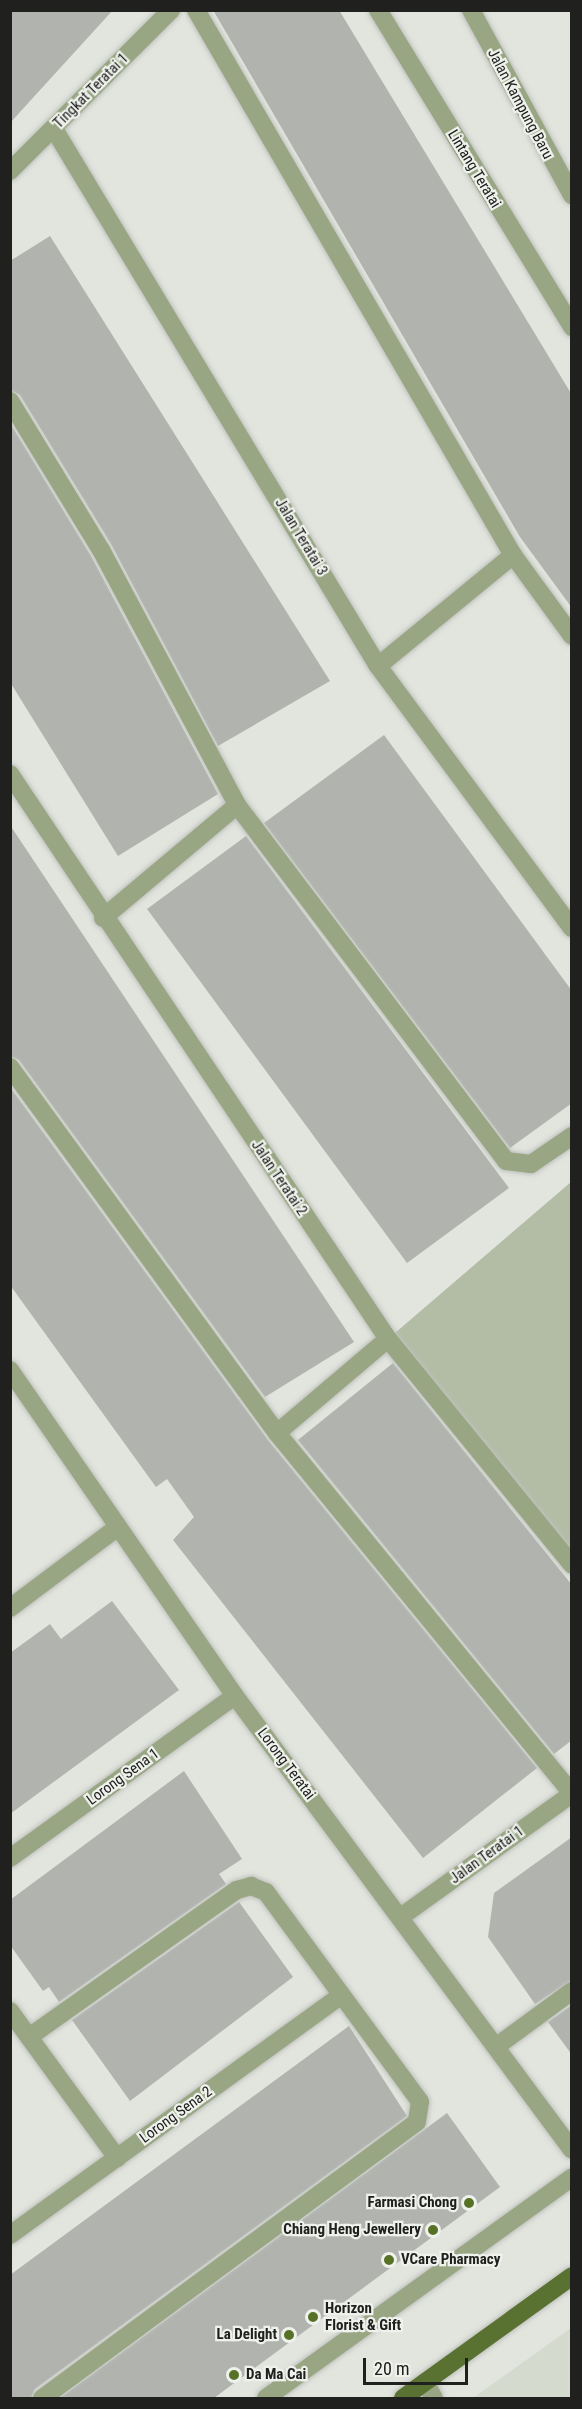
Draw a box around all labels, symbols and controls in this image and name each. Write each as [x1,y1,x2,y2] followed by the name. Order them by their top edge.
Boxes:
[483,46,557,162] street label: Jalan Kampung Baru
[50,50,132,132] street label: Tingkat Teratai 1
[444,127,504,211] street label: Lintang Teratai
[271,495,331,579] street label: Jalan Teratai 3
[247,1137,311,1219] street label: Jalan Teratai 2
[253,1724,319,1804] street label: Lorong Teratai
[83,1745,163,1809] street label: Lorong Sena 1
[446,1822,528,1888] street label: Jalan Teratai 1
[136,2083,216,2147] street label: Lorong Sena 2
[368,2194,457,2212] place label: Farmasi Chong
[462,2196,476,2210] marker: Farmasi Chong
[283,2221,421,2239] place label: Chiang Heng Jewellery
[426,2223,440,2237] marker: Chiang Heng Jewellery
[401,2251,500,2269] place label: VCare Pharmacy
[382,2253,396,2267] marker: VCare Pharmacy
[325,2299,401,2334] place label: Horizon Florist & Gift
[306,2310,320,2324] marker: Horizon Florist & Gift
[217,2326,277,2344] place label: La Delight
[282,2328,296,2342] marker: La Delight
[366,2346,471,2384] scale bar
[374,2358,409,2379] text: 20 m
[246,2366,306,2384] place label: Da Ma Cai
[227,2368,241,2382] marker: Da Ma Cai

